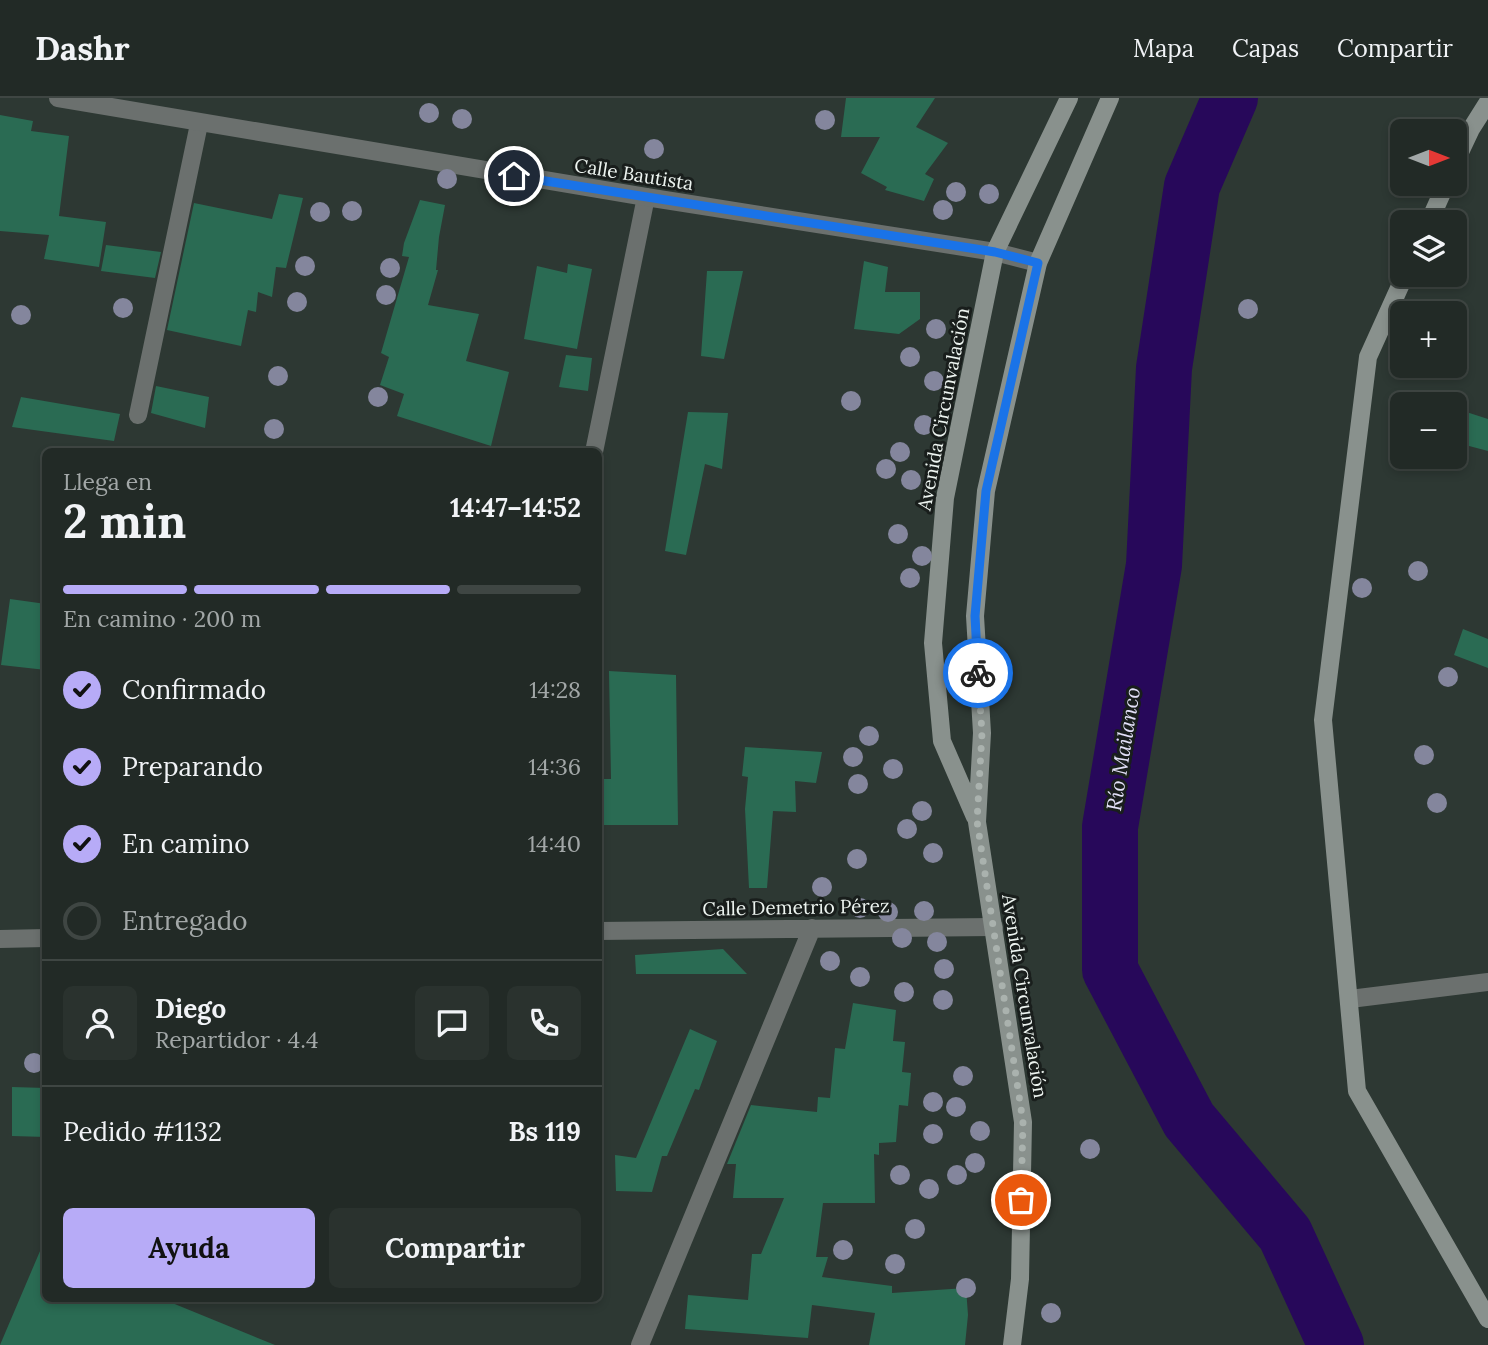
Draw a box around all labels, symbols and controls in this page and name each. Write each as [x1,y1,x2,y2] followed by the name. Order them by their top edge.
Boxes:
[35,27,129,69] text: Dashr
[1133,33,1194,64] text: Mapa
[1232,33,1299,64] text: Capas
[1337,33,1453,64] text: Compartir
[1390,119,1466,196] north arrow
[1390,119,1467,469] map controls
[484,146,544,206] pin
[573,153,695,195] street label: Calle Bautista
[495,157,533,195] icon: home
[1390,210,1467,287] button: layers
[1390,301,1467,378] button: +
[911,306,974,513] street label: Avenida Circunvalación
[1390,392,1467,469] button: −
[63,467,152,496] text: Llega en
[450,491,581,524] text: 14:47–14:52
[63,492,186,551] text: 2 min
[63,604,261,633] text: En camino · 200 m
[943,638,1013,708] courier
[959,654,997,692] icon: bike
[63,671,101,709] icon: check
[122,673,266,706] text: Confirmado
[529,675,581,704] text: 14:28
[1100,685,1146,813] water label: Río Mailanco
[63,748,101,786] icon: check
[122,750,263,783] text: Preparando
[528,752,581,781] text: 14:36
[63,825,101,863] icon: check
[122,827,250,860] text: En camino
[528,829,581,858] text: 14:40
[997,891,1053,1100] street label: Avenida Circunvalación
[702,893,890,921] street label: Calle Demetrio Pérez
[122,904,248,937] text: Entregado
[63,986,137,1060] button: person
[415,986,489,1060] button: chat
[507,986,581,1060] button: phone
[155,992,226,1025] text: Diego
[155,1025,318,1054] text: Repartidor · 4.4
[63,1115,222,1148] text: Pedido #1132
[508,1115,581,1148] text: Bs 119
[991,1170,1051,1230] pin
[1002,1181,1040,1219] icon: bag
[63,1208,315,1288] button: Ayuda
[329,1208,581,1288] button: Compartir

